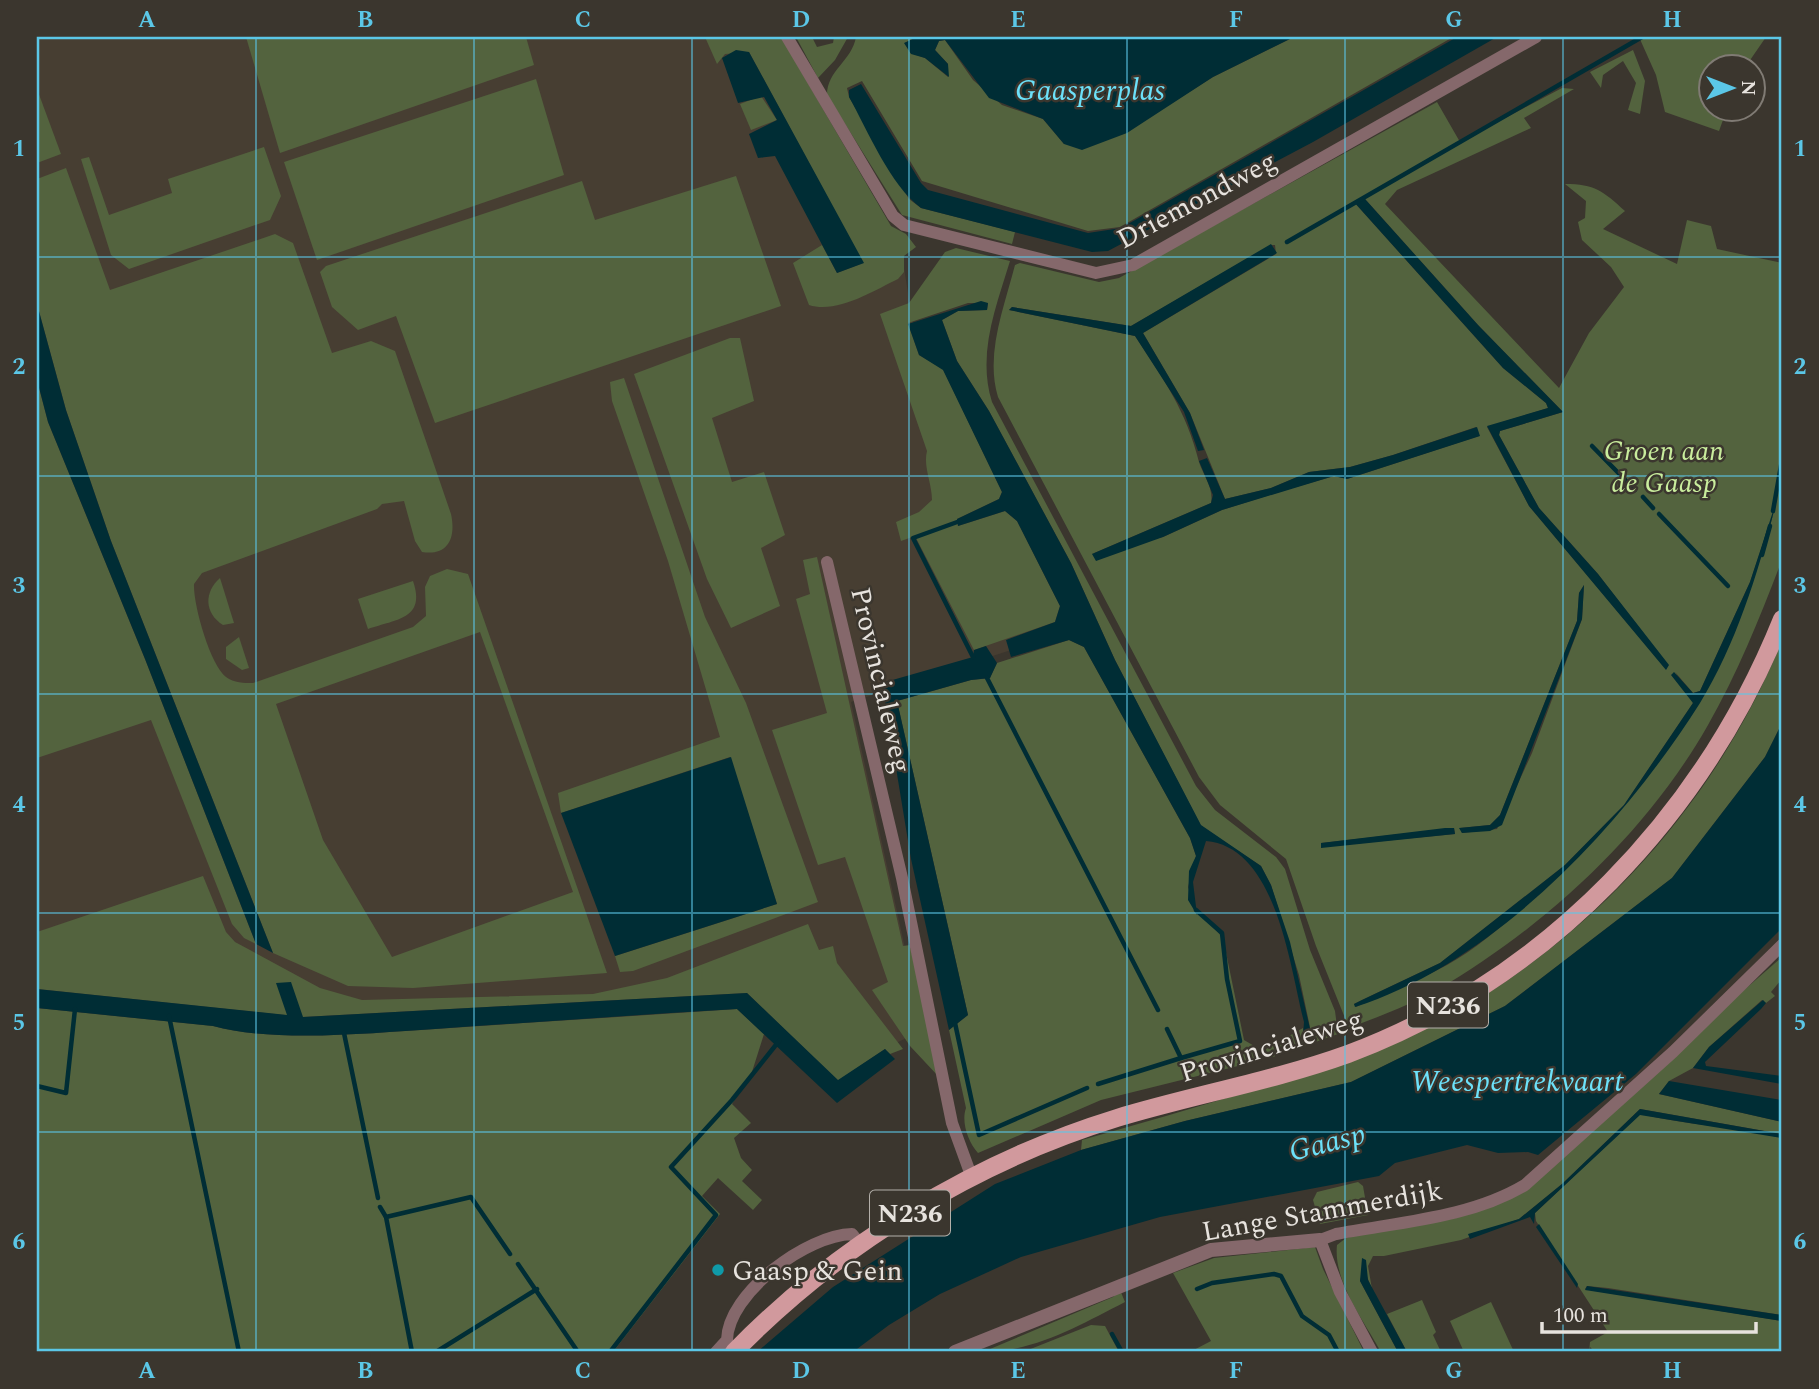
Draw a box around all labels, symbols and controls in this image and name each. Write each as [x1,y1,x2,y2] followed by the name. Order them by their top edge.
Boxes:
[138,3,156,38] text: A
[357,3,373,38] text: B
[575,3,591,38] text: C
[792,3,810,38] text: D
[1010,3,1026,38] text: E
[1229,3,1243,38] text: F
[1445,3,1463,38] text: G
[1662,3,1682,38] text: H
[1696,52,1766,122] north arrow
[1015,68,1165,114] water label: Gaasperplas
[1733,80,1762,96] text: N
[13,132,25,167] text: 1
[1794,132,1806,167] text: 1
[1109,140,1285,261] street label: Driemondweg
[13,350,26,385] text: 2
[1794,350,1807,385] text: 2
[1604,430,1724,505] park label: Groen aan de Gaasp
[13,569,26,604] text: 3
[1794,569,1807,604] text: 3
[838,583,923,778] street label: Provincialeweg
[13,788,26,823] text: 4
[1794,788,1807,823] text: 4
[1408,982,1488,1028] road number: N236
[1174,998,1368,1095] street label: Provincialeweg
[13,1006,25,1041] text: 5
[1794,1006,1806,1041] text: 5
[1411,1059,1624,1105] water label: Weespertrekvaart
[1284,1111,1371,1175] water label: Gaasp
[1199,1169,1446,1254] street label: Lange Stammerdijk
[870,1190,950,1236] road number: N236
[13,1225,26,1260] text: 6
[1794,1225,1807,1260] text: 6
[732,1250,902,1293] place label: Gaasp & Gein
[710,1262,726,1278] marker: Gaasp & Gein
[1542,1291,1756,1335] scale bar
[1553,1300,1608,1332] text: 100 m
[138,1354,156,1389] text: A
[357,1354,373,1389] text: B
[575,1354,591,1389] text: C
[792,1354,810,1389] text: D
[1010,1354,1026,1389] text: E
[1229,1354,1243,1389] text: F
[1445,1354,1463,1389] text: G
[1662,1354,1682,1389] text: H

